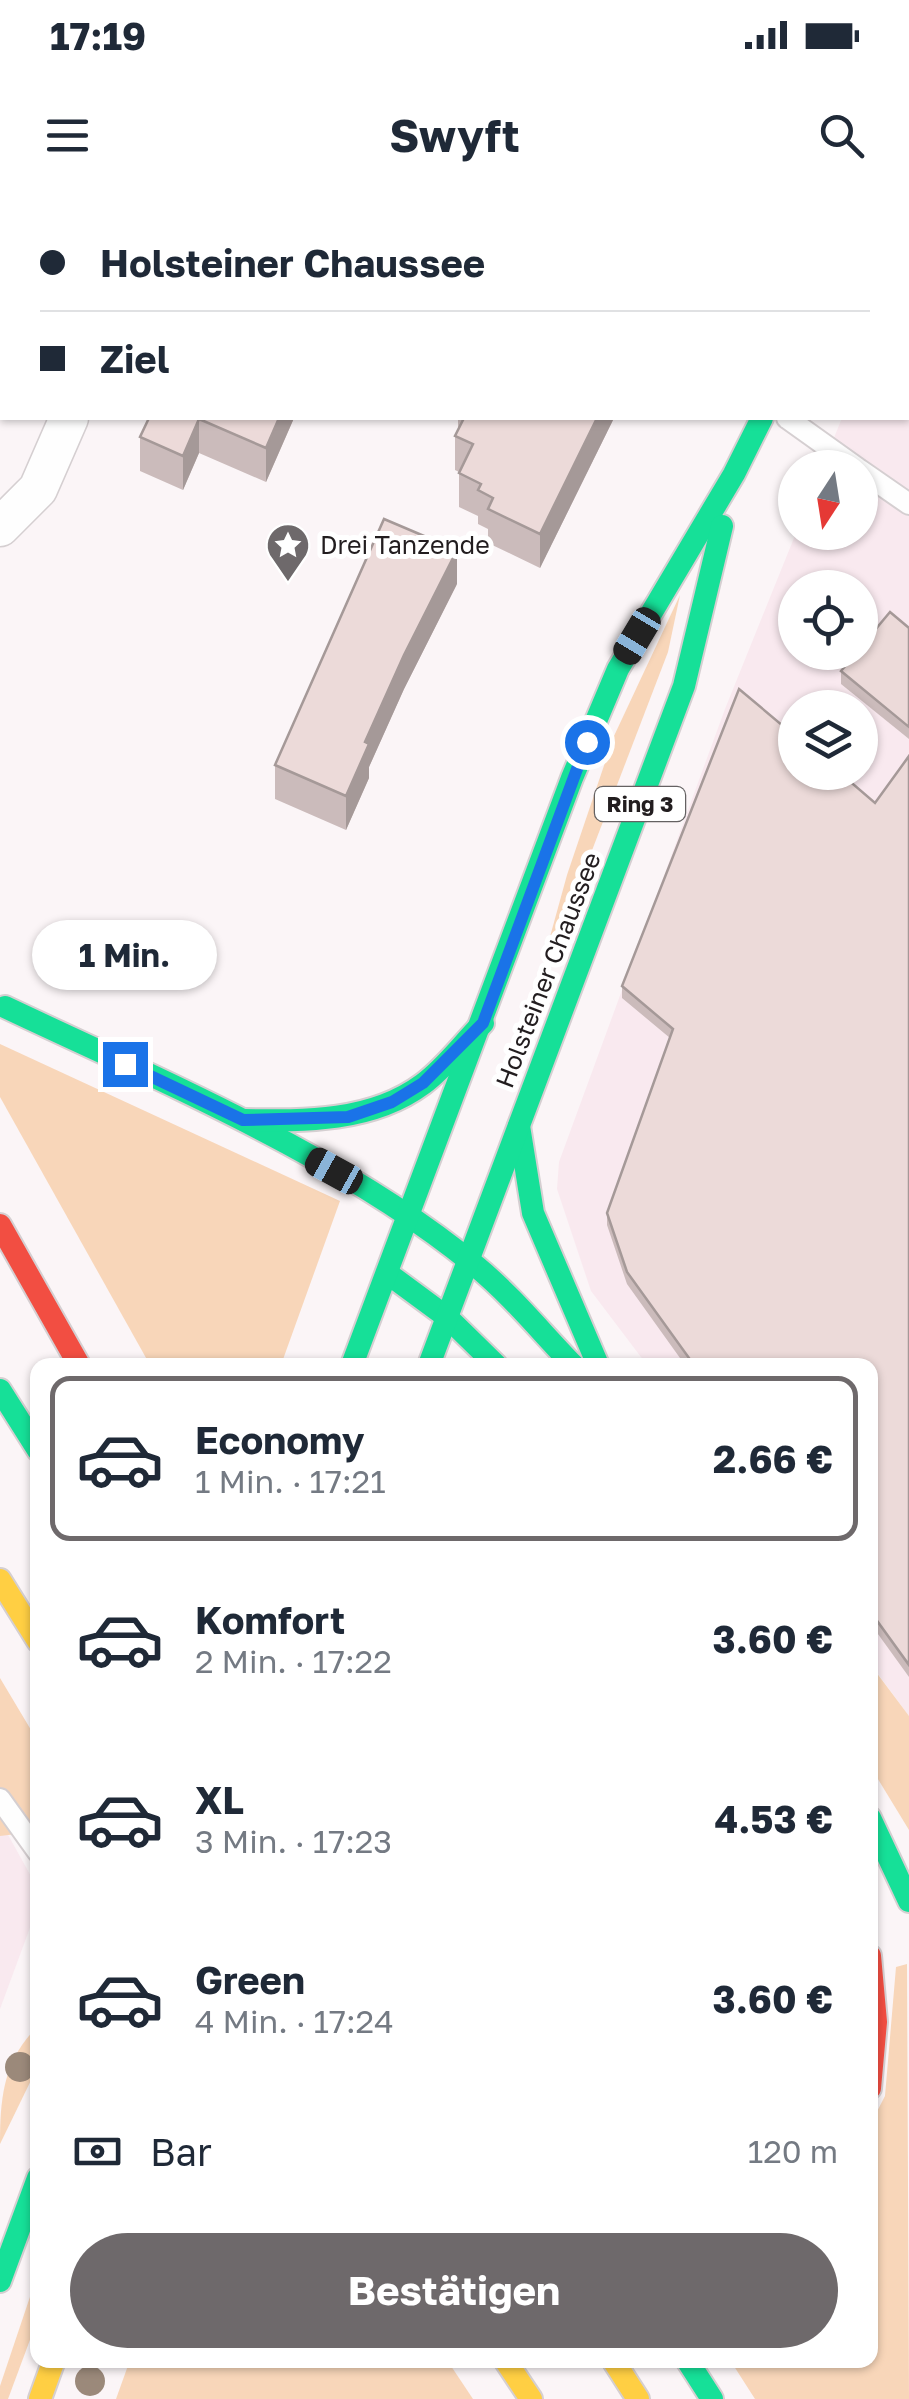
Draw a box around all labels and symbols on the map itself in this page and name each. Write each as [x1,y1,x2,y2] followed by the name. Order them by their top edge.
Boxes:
[778,450,878,550] north arrow
[265,522,311,583] place icon: Drei Tanzende
[320,529,490,560] place label: Drei Tanzende
[609,603,665,669] car
[565,720,610,765] route start
[595,787,685,821] road number: Ring 3
[488,848,607,1092] street label: Holsteiner Chaussee
[32,919,218,989] callout: 1 Min.
[103,1042,148,1087] route end
[300,1143,368,1199] car

